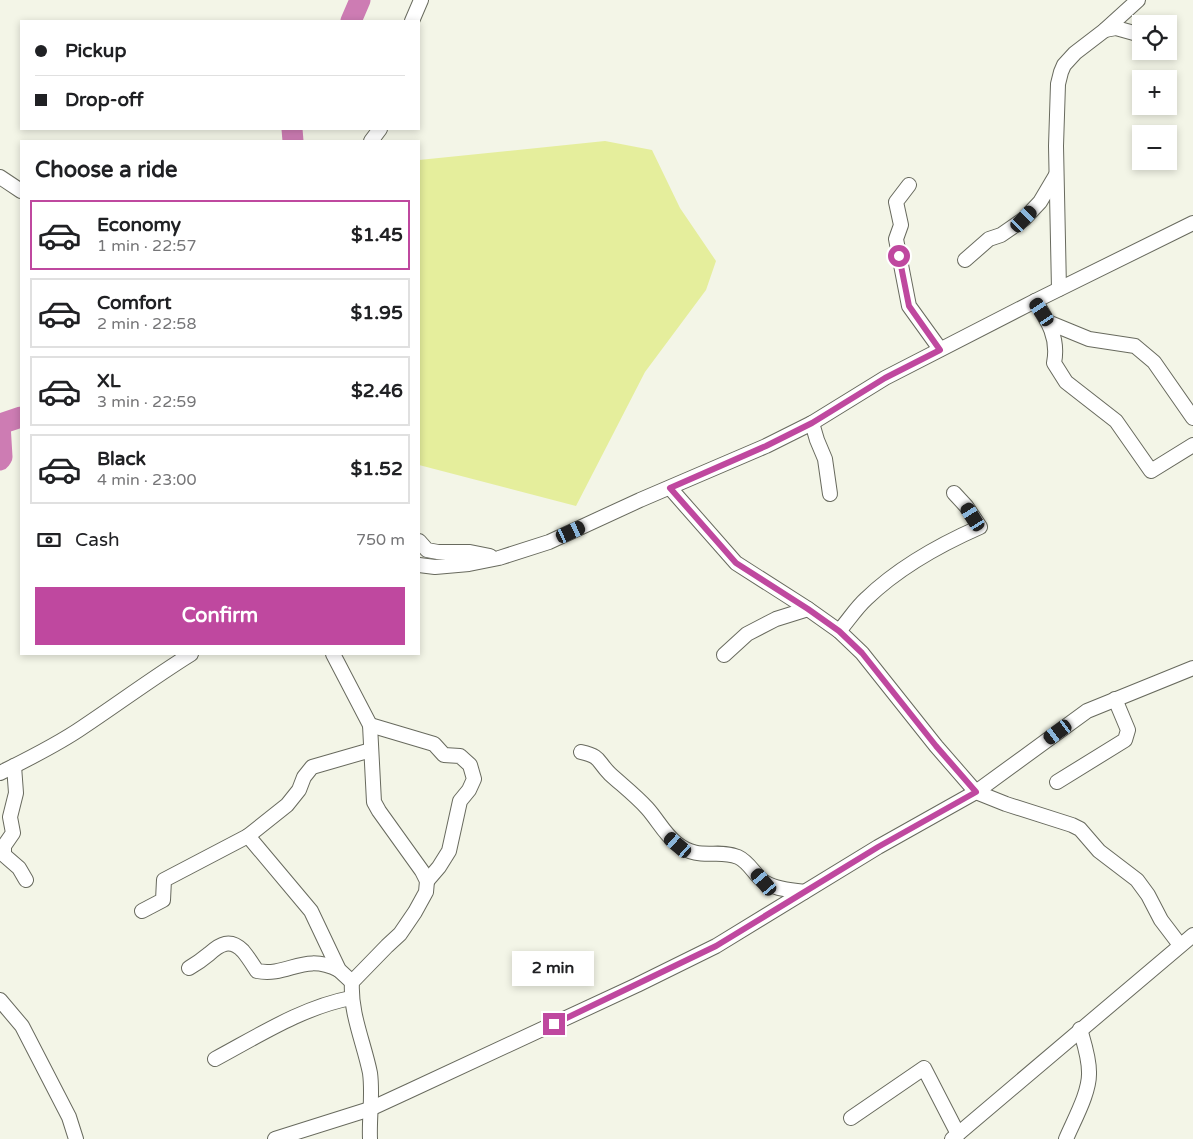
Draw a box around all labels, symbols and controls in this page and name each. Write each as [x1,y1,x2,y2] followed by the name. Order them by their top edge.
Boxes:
[1132,15,1177,170] map controls
[1132,15,1177,60] button: locate
[65,40,126,62] text: Pickup
[1132,70,1177,115] button: +
[65,89,144,111] text: Drop-off
[1132,125,1177,170] button: −
[35,157,178,183] text: Choose a ride
[1008,203,1039,235] car
[37,213,82,258] icon: car
[97,214,181,236] text: Economy
[351,224,403,246] text: $1.45
[97,236,196,256] text: 1 min · 22:57
[888,245,910,267] route start
[37,291,82,336] icon: car
[97,292,171,314] text: Comfort
[1027,295,1056,329] car
[351,302,403,324] text: $1.95
[97,314,196,334] text: 2 min · 22:58
[37,369,82,414] icon: car
[97,370,121,392] text: XL
[351,380,403,402] text: $2.46
[97,392,196,412] text: 3 min · 22:59
[37,447,82,492] icon: car
[97,448,146,470] text: Black
[351,458,403,480] text: $1.52
[97,470,196,490] text: 4 min · 23:00
[958,500,987,534] car
[554,519,587,545] car
[35,526,63,554] icon: cash
[75,529,120,551] text: Cash
[356,530,405,550] text: 750 m
[35,587,405,645] button: Confirm
[1041,717,1074,747] car
[661,829,694,861] car
[748,866,779,898] car
[513,952,595,986] callout: 2 min
[532,958,574,978] text: 2 min
[543,1013,565,1035] route end

